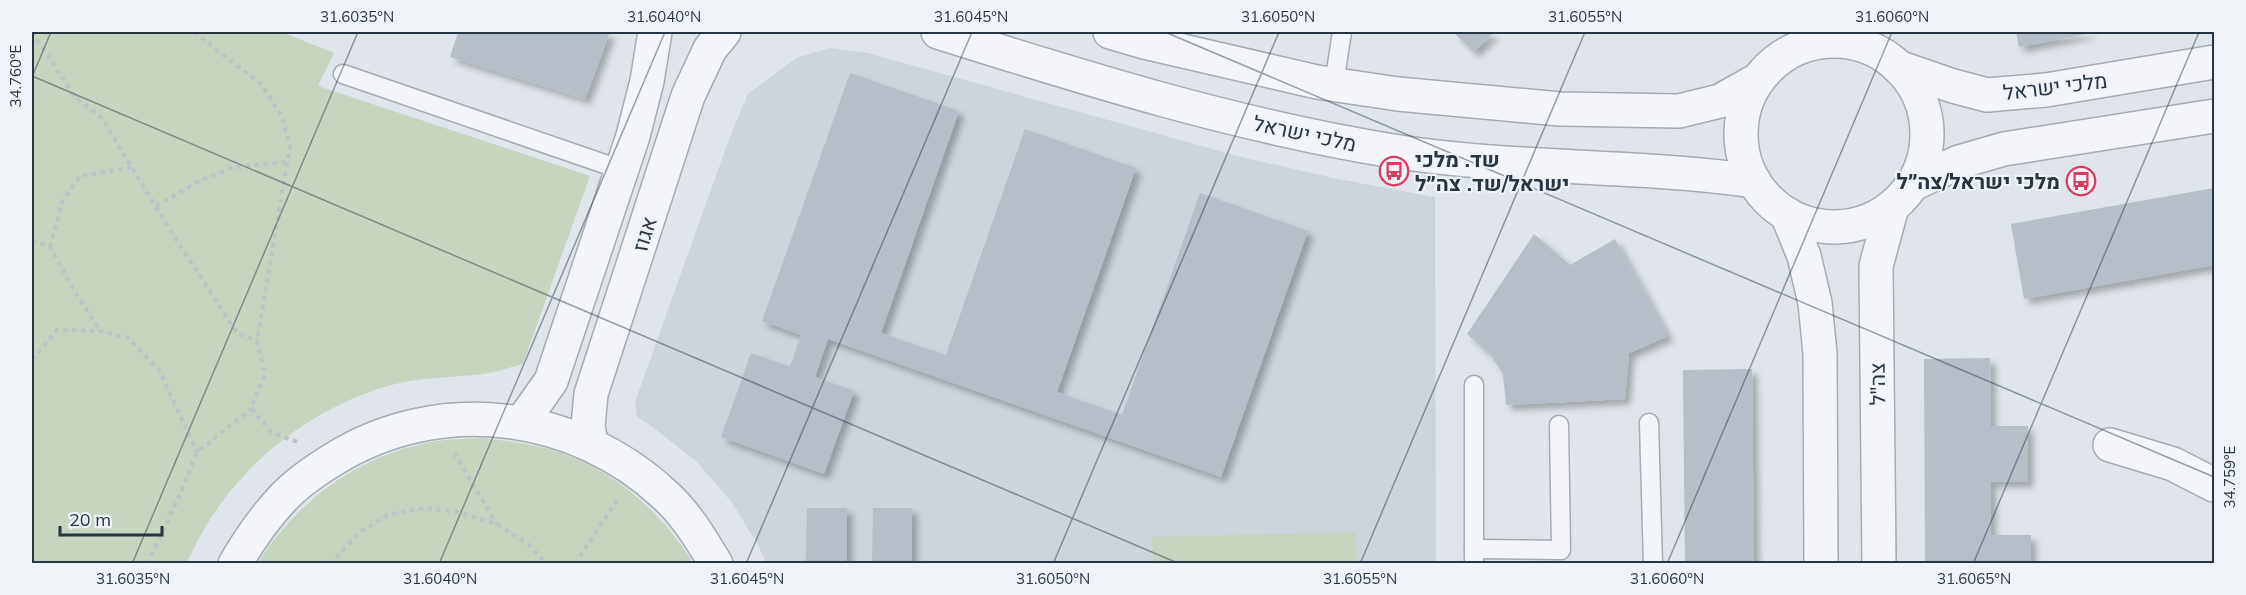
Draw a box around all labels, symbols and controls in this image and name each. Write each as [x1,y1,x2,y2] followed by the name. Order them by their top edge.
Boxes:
[320,7,394,26] text: 31.6035°N
[627,7,701,26] text: 31.6040°N
[934,7,1008,26] text: 31.6045°N
[1241,7,1315,26] text: 31.6050°N
[1548,7,1622,26] text: 31.6055°N
[1855,7,1929,26] text: 31.6060°N
[6,44,25,107] text: 34.760°E
[2001,67,2109,105] street label: מלכי ישראל
[1251,109,1359,157] street label: מלכי ישראל
[1415,146,1569,196] place label: שד. מלכי ישראל/שד. צה״ל
[1378,155,1410,187] bus stop icon: שד. מלכי ישראל/שד. צה״ל
[2065,165,2097,197] bus stop icon: מלכי ישראל/צה״ל
[1897,168,2060,194] place label: מלכי ישראל/צה״ל
[626,213,662,255] street label: אגוז
[1864,362,1890,406] street label: צה"ל
[2220,445,2239,508] text: 34.759°E
[60,499,162,537] scale bar
[69,508,111,531] text: 20 m
[96,569,170,588] text: 31.6035°N
[403,569,477,588] text: 31.6040°N
[710,569,784,588] text: 31.6045°N
[1016,569,1090,588] text: 31.6050°N
[1323,569,1397,588] text: 31.6055°N
[1630,569,1704,588] text: 31.6060°N
[1937,569,2011,588] text: 31.6065°N

